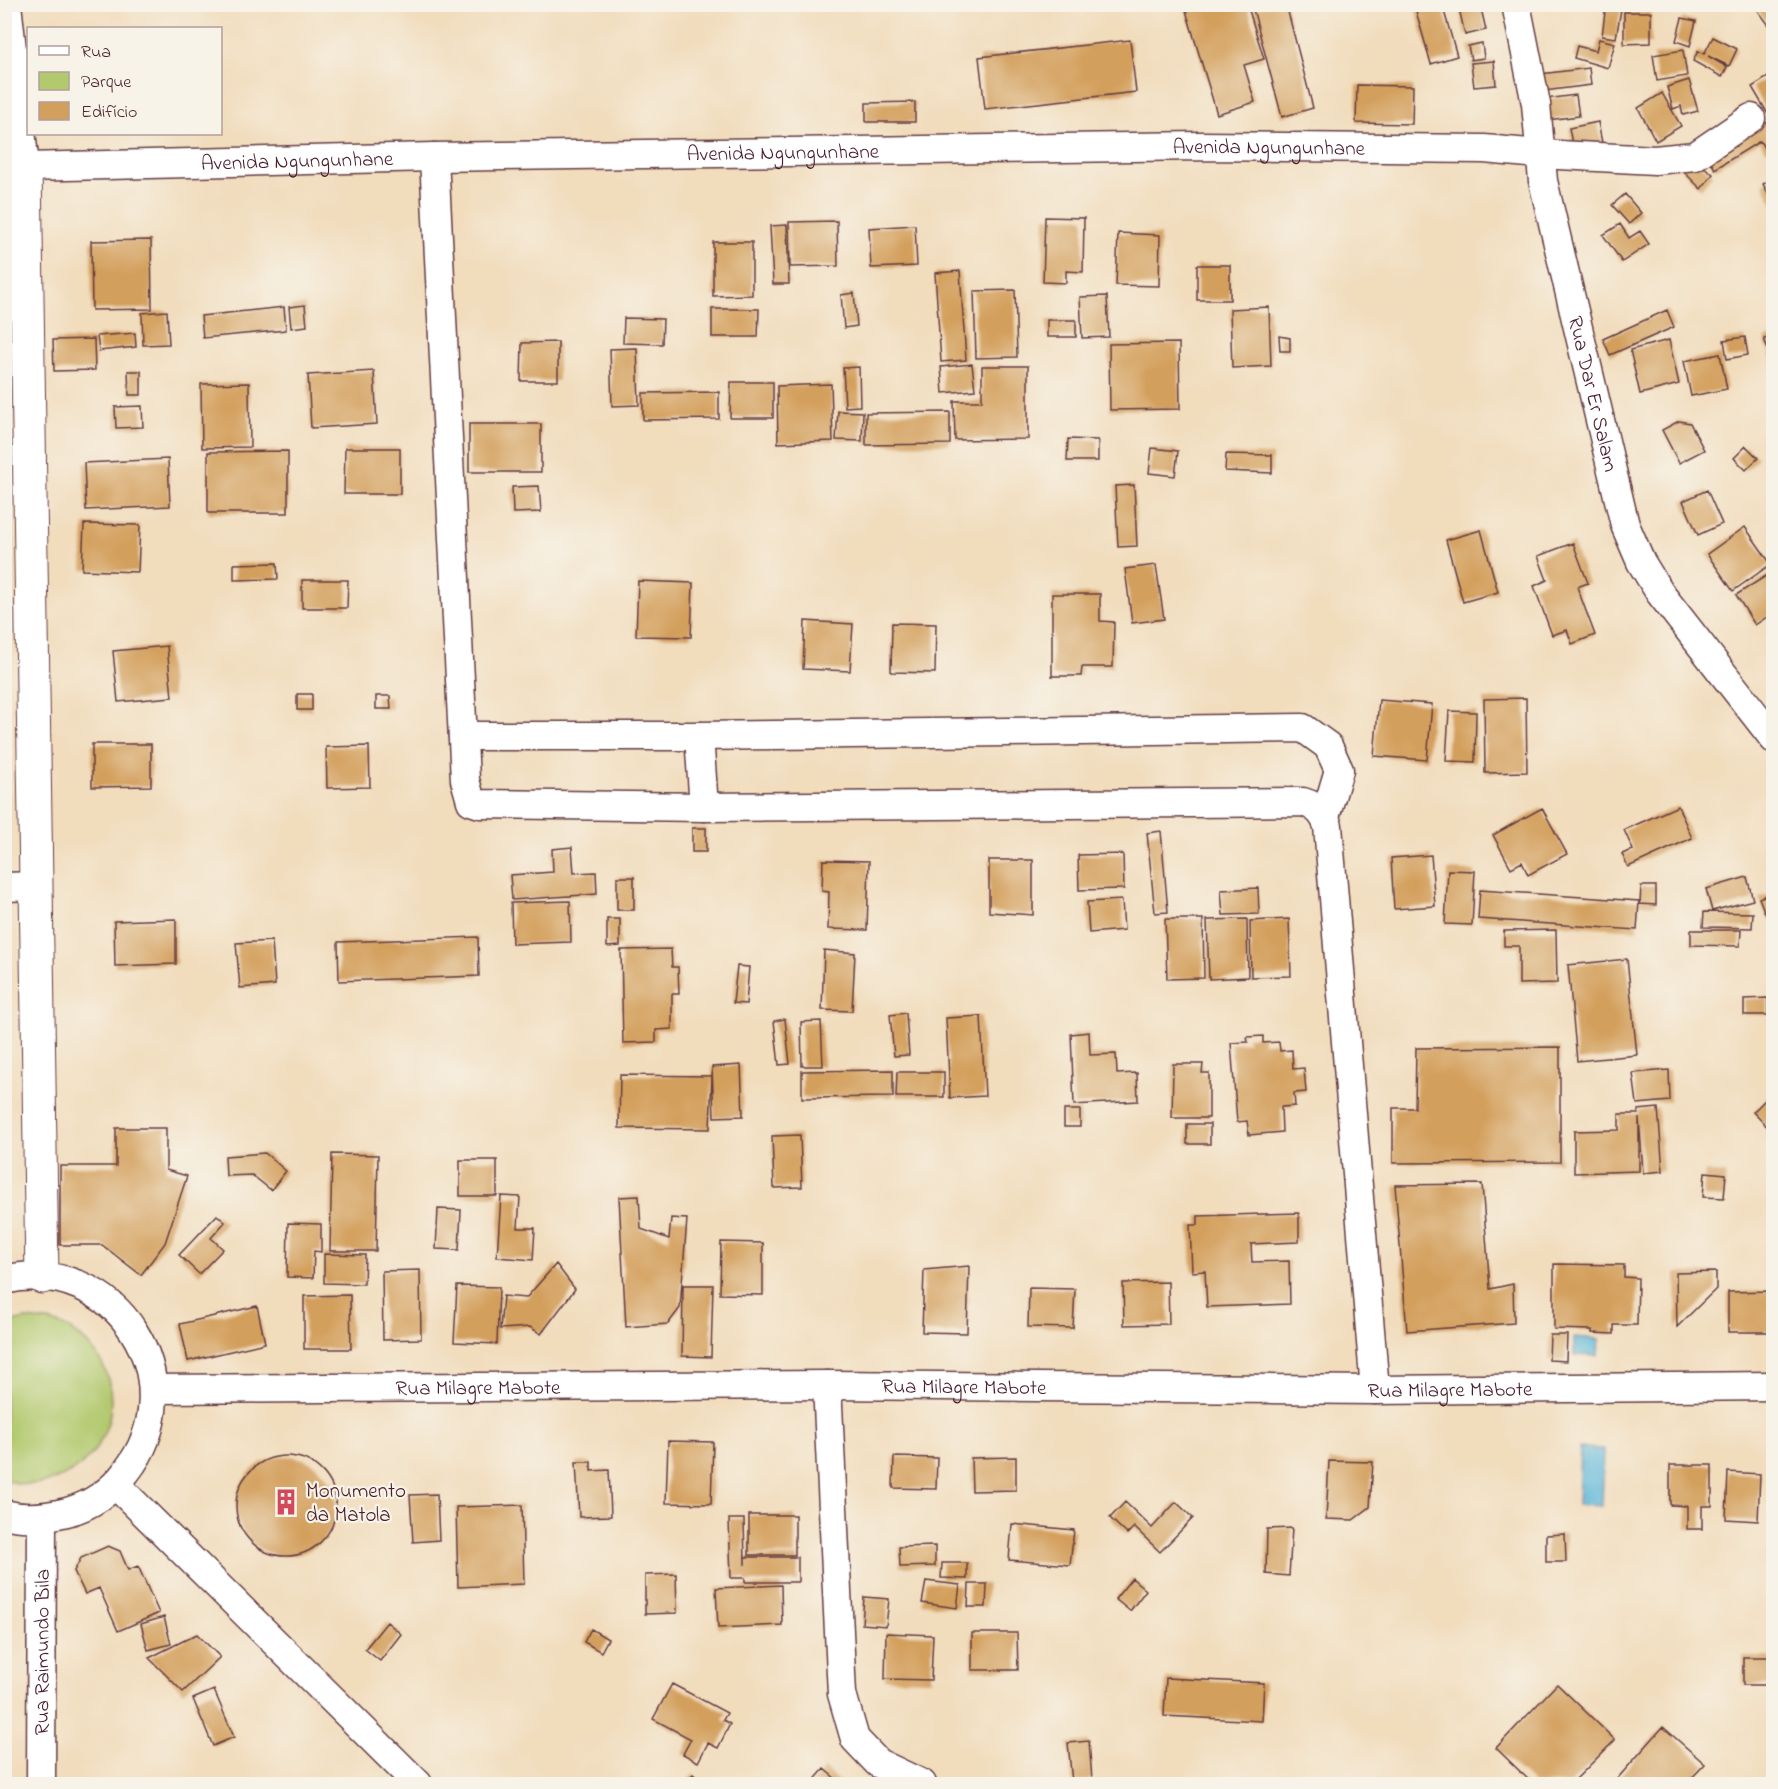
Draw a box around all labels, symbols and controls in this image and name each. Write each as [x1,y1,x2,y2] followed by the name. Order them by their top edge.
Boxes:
[27,27,222,135] legend
[81,40,111,66] text: Rua
[81,70,132,96] text: Parque
[81,100,137,126] text: Edifício
[1172,133,1366,166] street label: Avenida Ngungunhane
[686,138,880,171] street label: Avenida Ngungunhane
[200,145,394,180] street label: Avenida Ngungunhane
[1559,313,1625,475] street label: Rua Dar Er Salam
[881,1372,1047,1405] street label: Rua Milagre Mabote
[396,1374,561,1406] street label: Rua Milagre Mabote
[1367,1375,1533,1408] street label: Rua Milagre Mabote
[306,1477,406,1531] place label: Monumento da Matola
[271,1487,301,1517] building icon: Monumento da Matola
[28,1569,59,1735] street label: Rua Raimundo Bila

